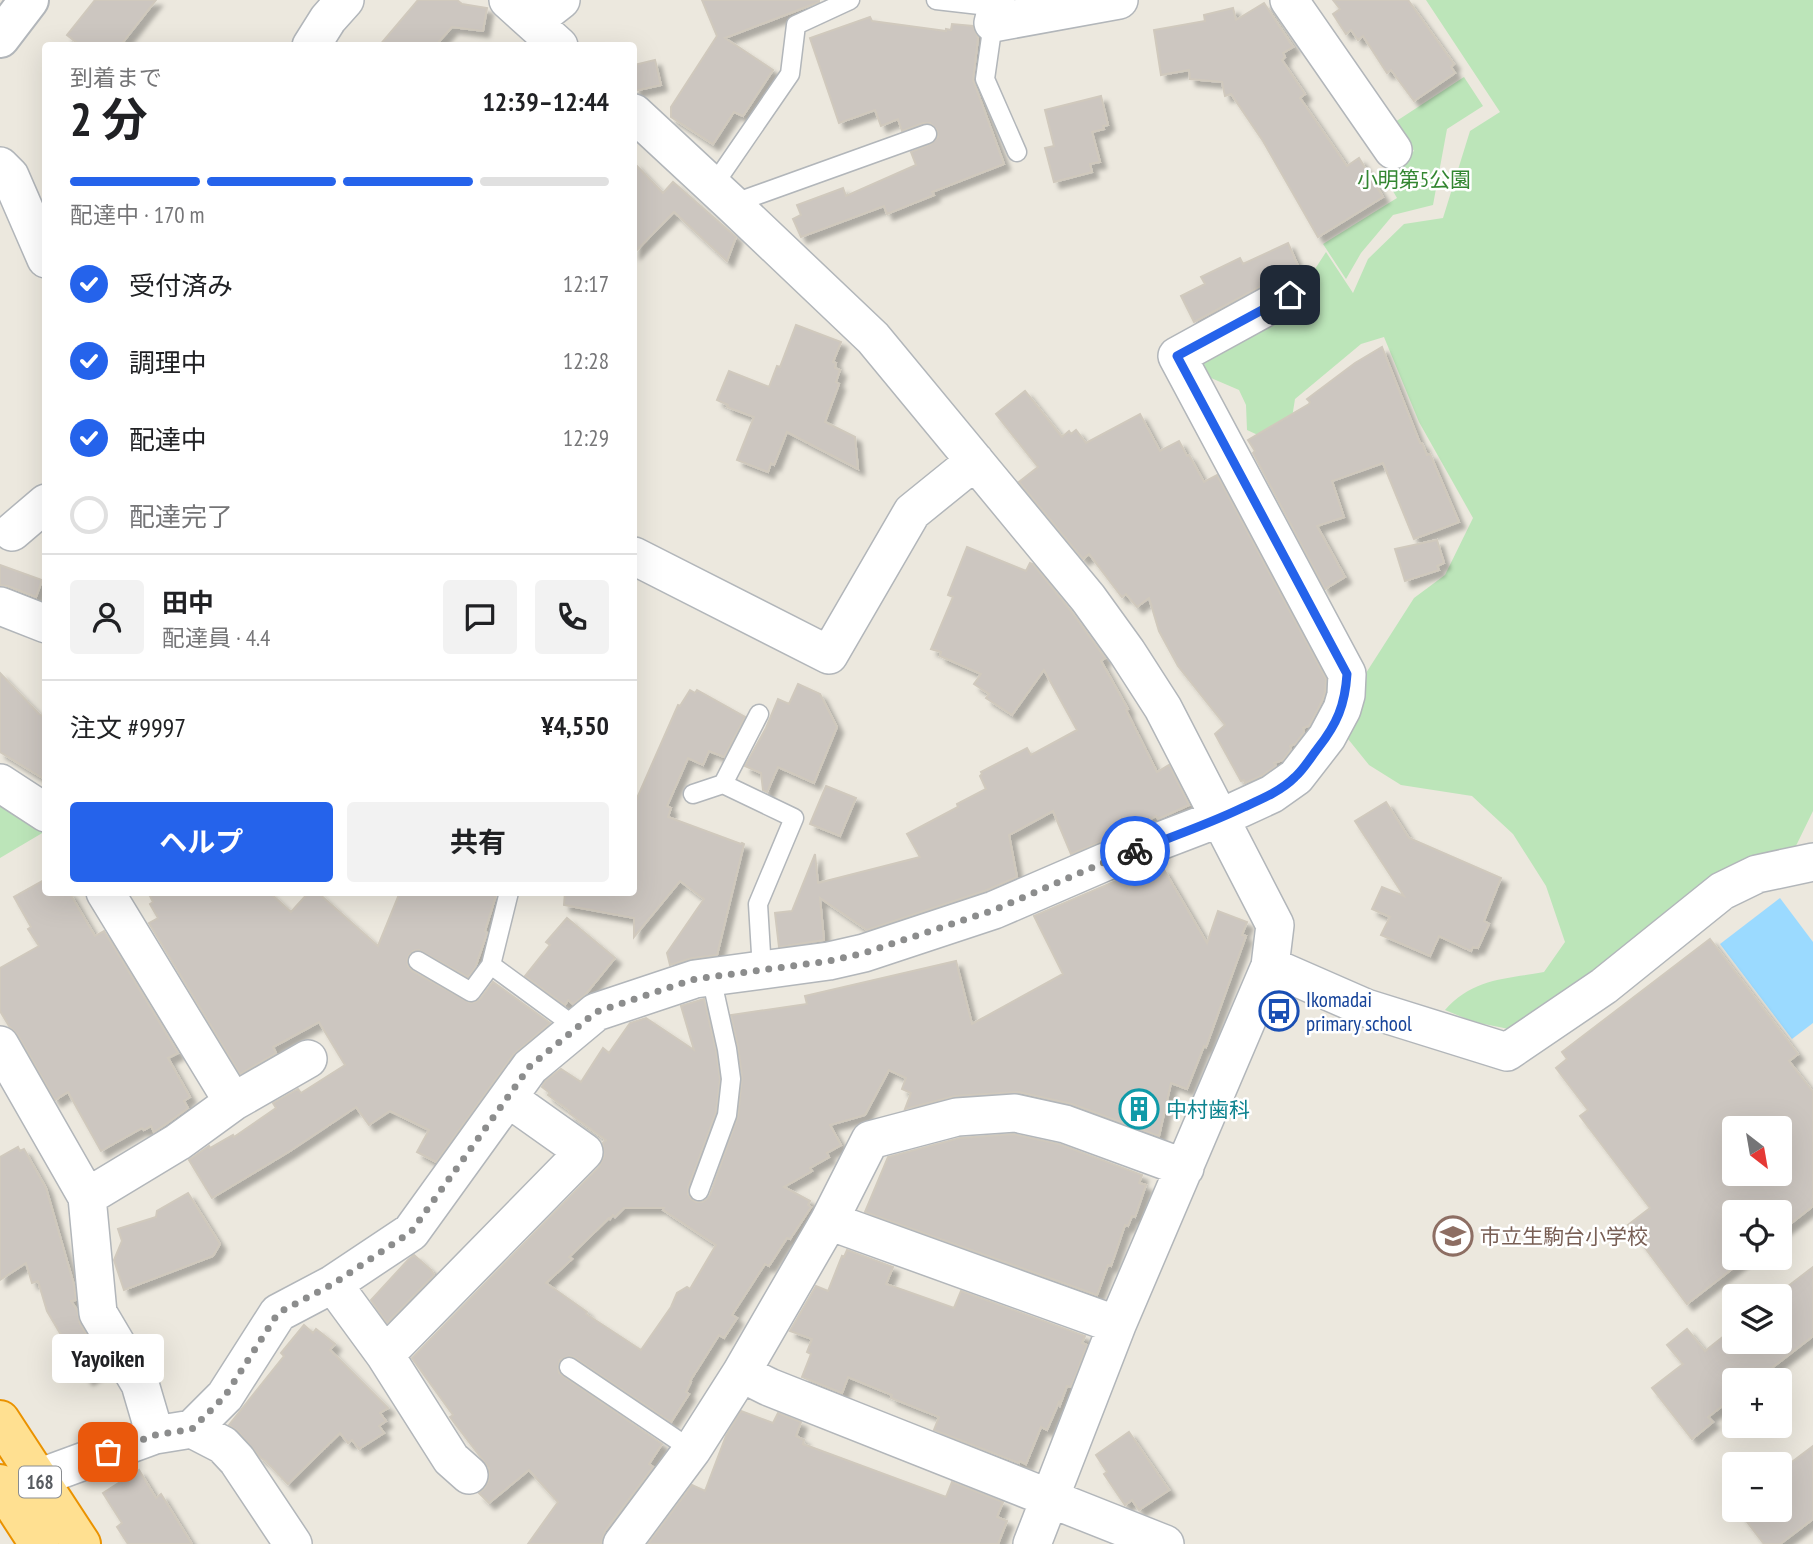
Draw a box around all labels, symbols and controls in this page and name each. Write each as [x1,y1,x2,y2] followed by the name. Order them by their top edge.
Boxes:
[70,63,162,92] text: 到着まで
[482,85,609,118] text: 12:39–12:44
[70,89,147,149] text: 2 分
[1357,166,1471,193] park label: 小明第5公園
[70,200,205,229] text: 配達中 · 170 m
[70,265,108,303] icon: check
[1260,265,1320,325] pin
[129,269,233,302] text: 受付済み
[563,269,609,298] text: 12:17
[1271,276,1309,314] icon: home
[70,342,108,380] icon: check
[129,346,207,379] text: 調理中
[563,346,609,375] text: 12:28
[70,419,108,457] icon: check
[129,423,207,456] text: 配達中
[563,423,609,452] text: 12:29
[129,500,233,533] text: 配達完了
[70,580,144,654] button: person
[443,580,517,654] button: chat
[535,580,609,654] button: phone
[162,586,214,619] text: 田中
[162,623,270,652] text: 配達員 · 4.4
[541,709,609,742] text: ¥4,550
[70,711,186,744] text: 注文 #9997
[70,802,333,882] button: ヘルプ
[347,802,609,882] button: 共有
[1100,816,1170,886] courier
[1116,832,1154,870] icon: bike
[1306,986,1412,1037] place label: Ikomadai primary school
[1258,990,1300,1032] bus stop icon: Ikomadai primary school
[1118,1088,1160,1130] building icon: 中村歯科
[1166,1096,1250,1123] place label: 中村歯科
[1722,1116,1792,1186] north arrow
[1722,1116,1792,1522] map controls
[1722,1200,1792,1270] button: locate
[1432,1215,1474,1257] school or university icon: 市立生駒台小学校
[1480,1223,1648,1250] place label: 市立生駒台小学校
[1722,1284,1792,1354] button: layers
[52,1333,164,1382] callout: Yayoiken
[71,1344,145,1373] text: Yayoiken
[1722,1368,1792,1438] button: +
[78,1422,138,1482] pin
[89,1433,127,1471] icon: bag
[1722,1452,1792,1522] button: −
[19,1466,61,1498] road number: 168

